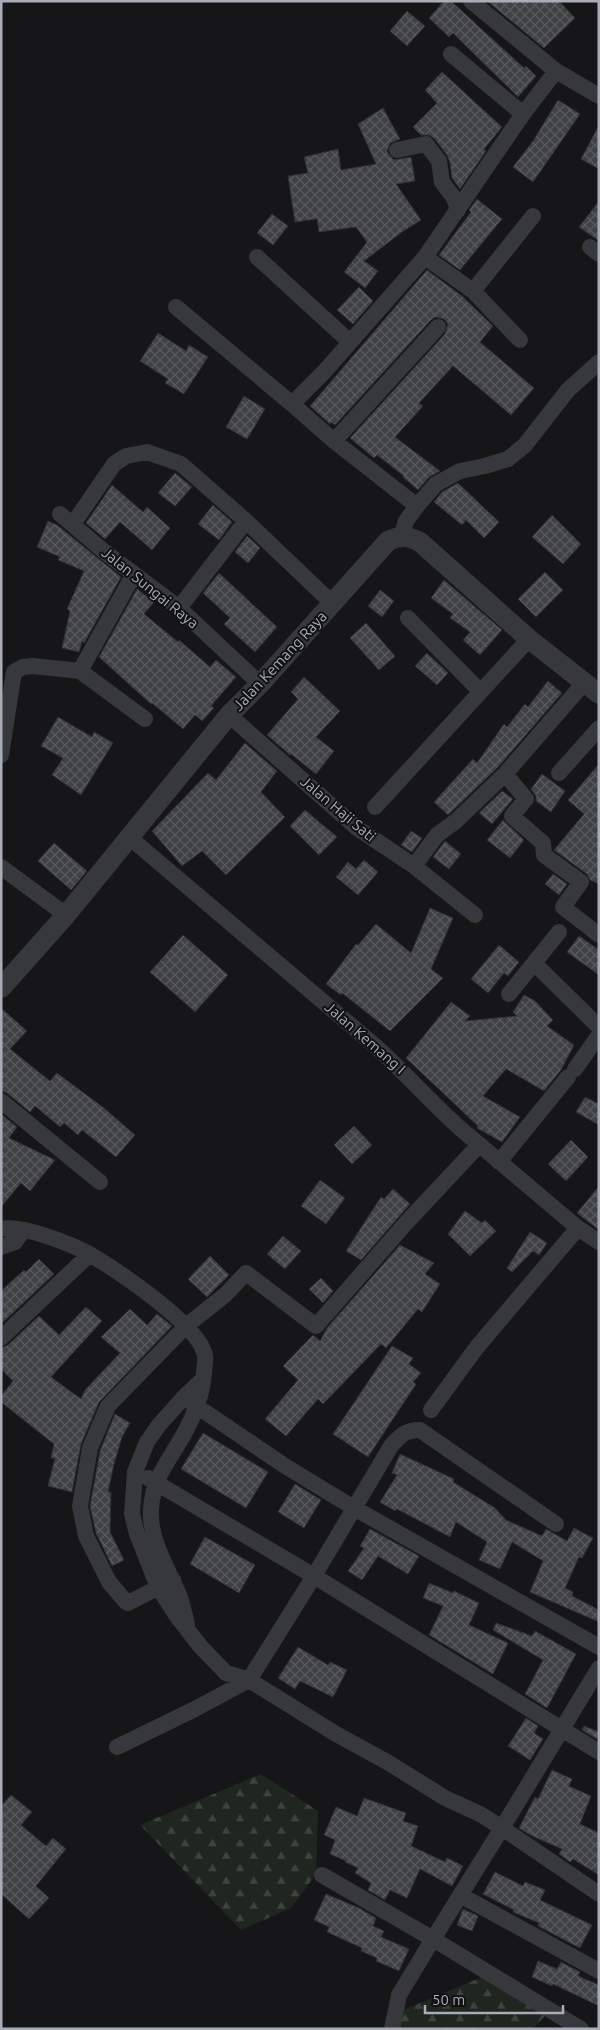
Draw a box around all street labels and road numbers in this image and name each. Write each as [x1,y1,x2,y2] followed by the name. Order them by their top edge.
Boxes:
[99,544,202,632] street label: Jalan Sungai Raya
[229,608,330,714] street label: Jalan Kemang Raya
[297,772,379,845] street label: Jalan Haji Sati
[322,998,409,1077] street label: Jalan Kemang I

